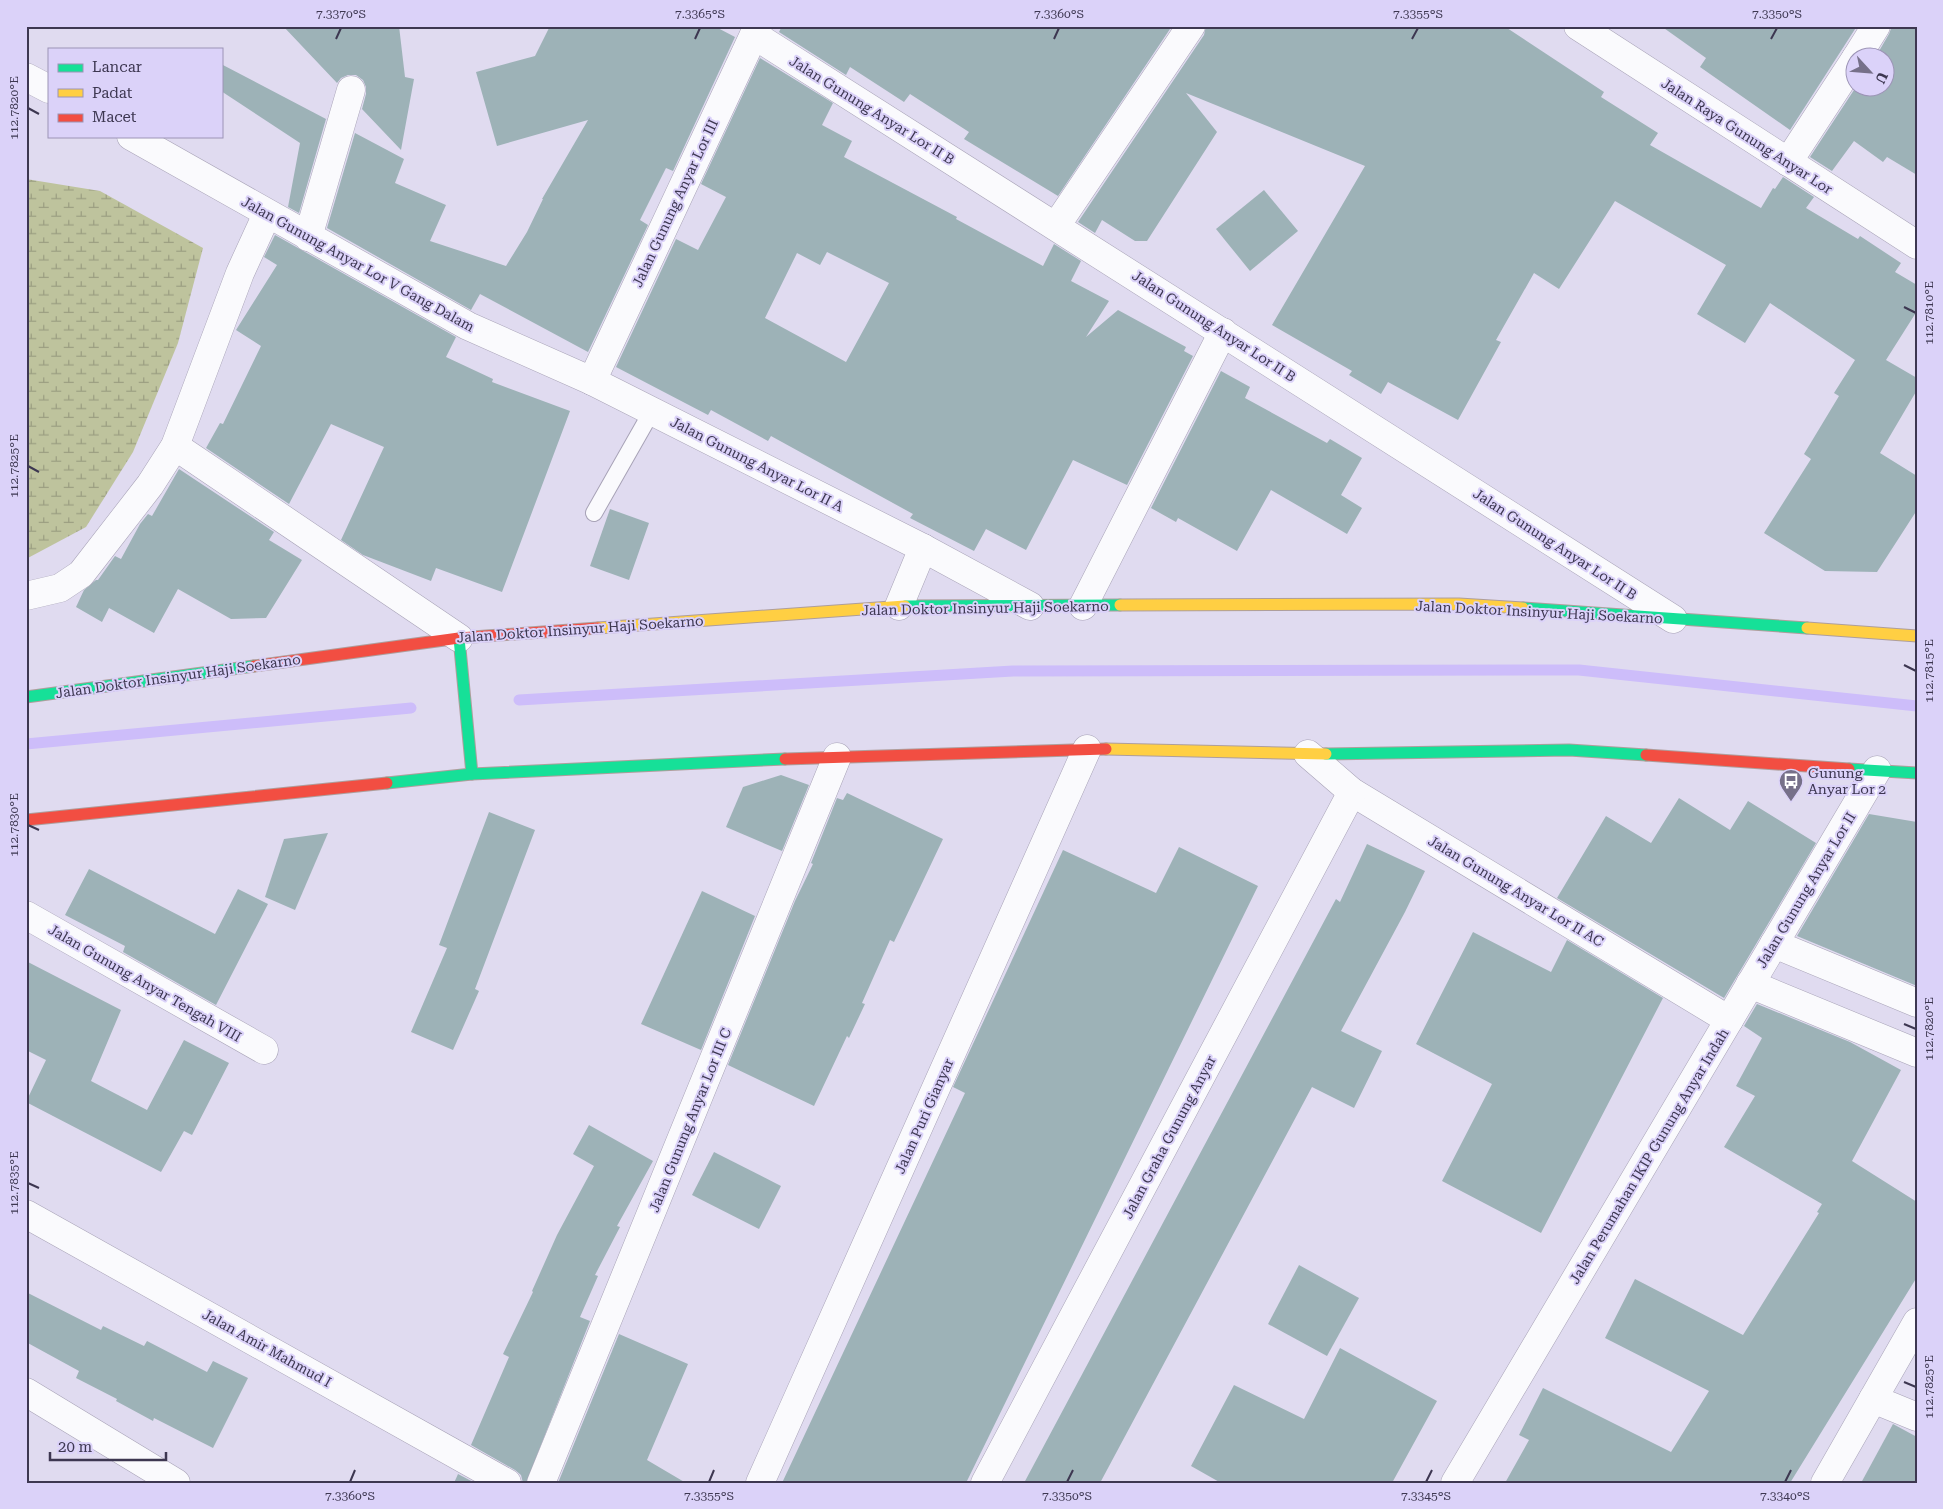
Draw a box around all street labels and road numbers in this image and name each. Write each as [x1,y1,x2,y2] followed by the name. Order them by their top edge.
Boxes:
[787,53,957,167] street label: Jalan Gunung Anyar Lor II B
[1659,75,1836,197] street label: Jalan Raya Gunung Anyar Lor
[629,116,721,290] street label: Jalan Gunung Anyar Lor III
[239,193,477,335] street label: Jalan Gunung Anyar Lor V Gang Dalam
[1129,267,1299,385] street label: Jalan Gunung Anyar Lor II B
[668,413,846,515] street label: Jalan Gunung Anyar Lor II A
[1470,485,1640,603] street label: Jalan Gunung Anyar Lor II B
[861,598,1109,618] street label: Jalan Doktor Insinyur Haji Soekarno
[1415,598,1663,626] street label: Jalan Doktor Insinyur Haji Soekarno
[456,612,704,646] street label: Jalan Doktor Insinyur Haji Soekarno
[54,651,302,701] street label: Jalan Doktor Insinyur Haji Soekarno
[1753,809,1859,971] street label: Jalan Gunung Anyar Lor II
[1426,832,1606,950] street label: Jalan Gunung Anyar Lor II AC
[46,921,244,1045] street label: Jalan Gunung Anyar Tengah VIII
[1566,1025,1732,1287] street label: Jalan Perumahan IKIP Gunung Anyar Indah
[646,1026,734,1214] street label: Jalan Gunung Anyar Lor III C
[1119,1053,1219,1221] street label: Jalan Graha Gunung Anyar
[891,1056,957,1176] street label: Jalan Puri Gianyar
[200,1306,334,1390] street label: Jalan Amir Mahmud I

